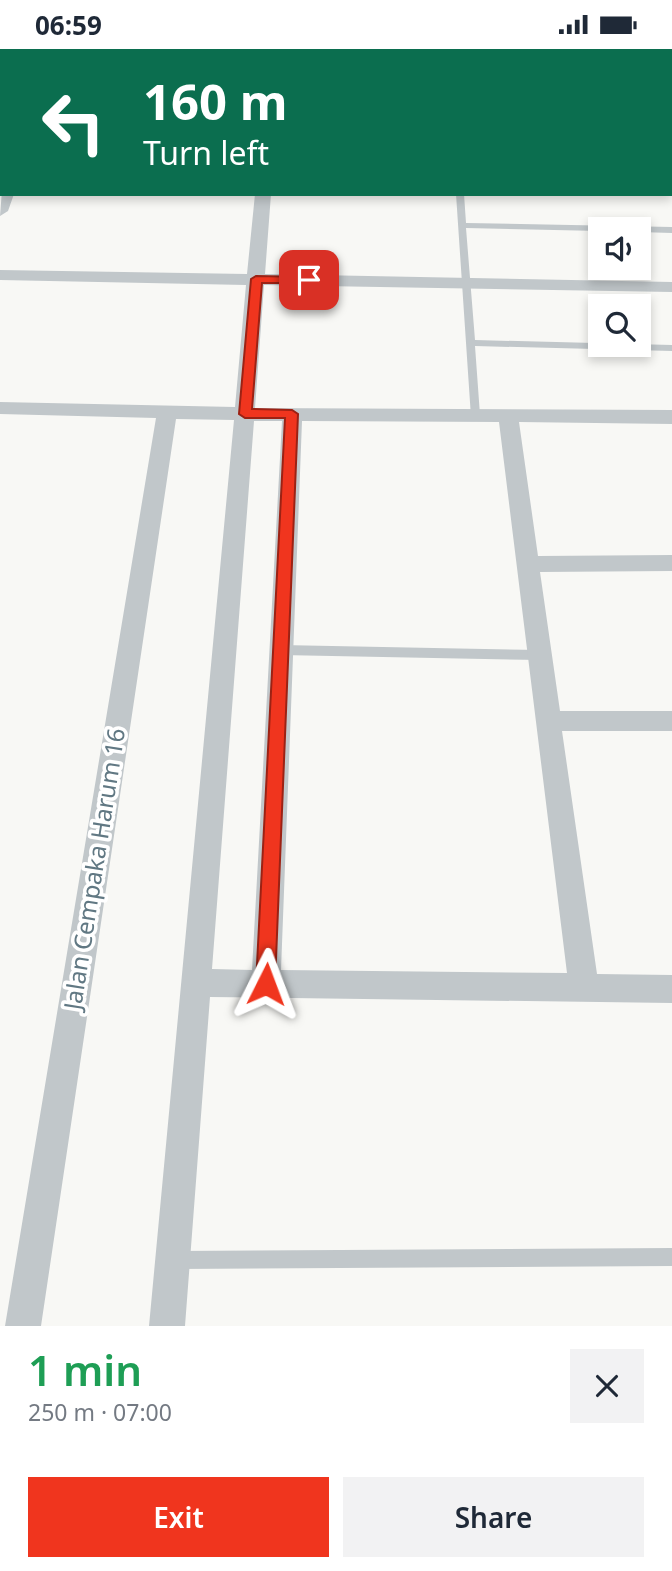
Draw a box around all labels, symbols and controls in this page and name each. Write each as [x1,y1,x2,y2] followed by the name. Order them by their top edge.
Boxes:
[35,7,102,43] text: 06:59
[143,68,288,134] text: 160 m
[28,77,119,168] icon: left
[143,131,269,174] text: Turn left
[588,217,651,357] map controls
[588,217,651,280] button: sound
[279,250,339,310] pin
[290,261,328,299] icon: arrive
[588,294,651,357] button: search
[55,726,132,1014] street label: Jalan Cempaka Harum 16
[229,947,303,1021] position arrow
[28,1341,142,1398] text: 1 min
[570,1349,644,1423] button: close
[28,1396,172,1428] text: 250 m · 07:00
[28,1477,329,1557] button: Exit
[343,1477,644,1557] button: Share

